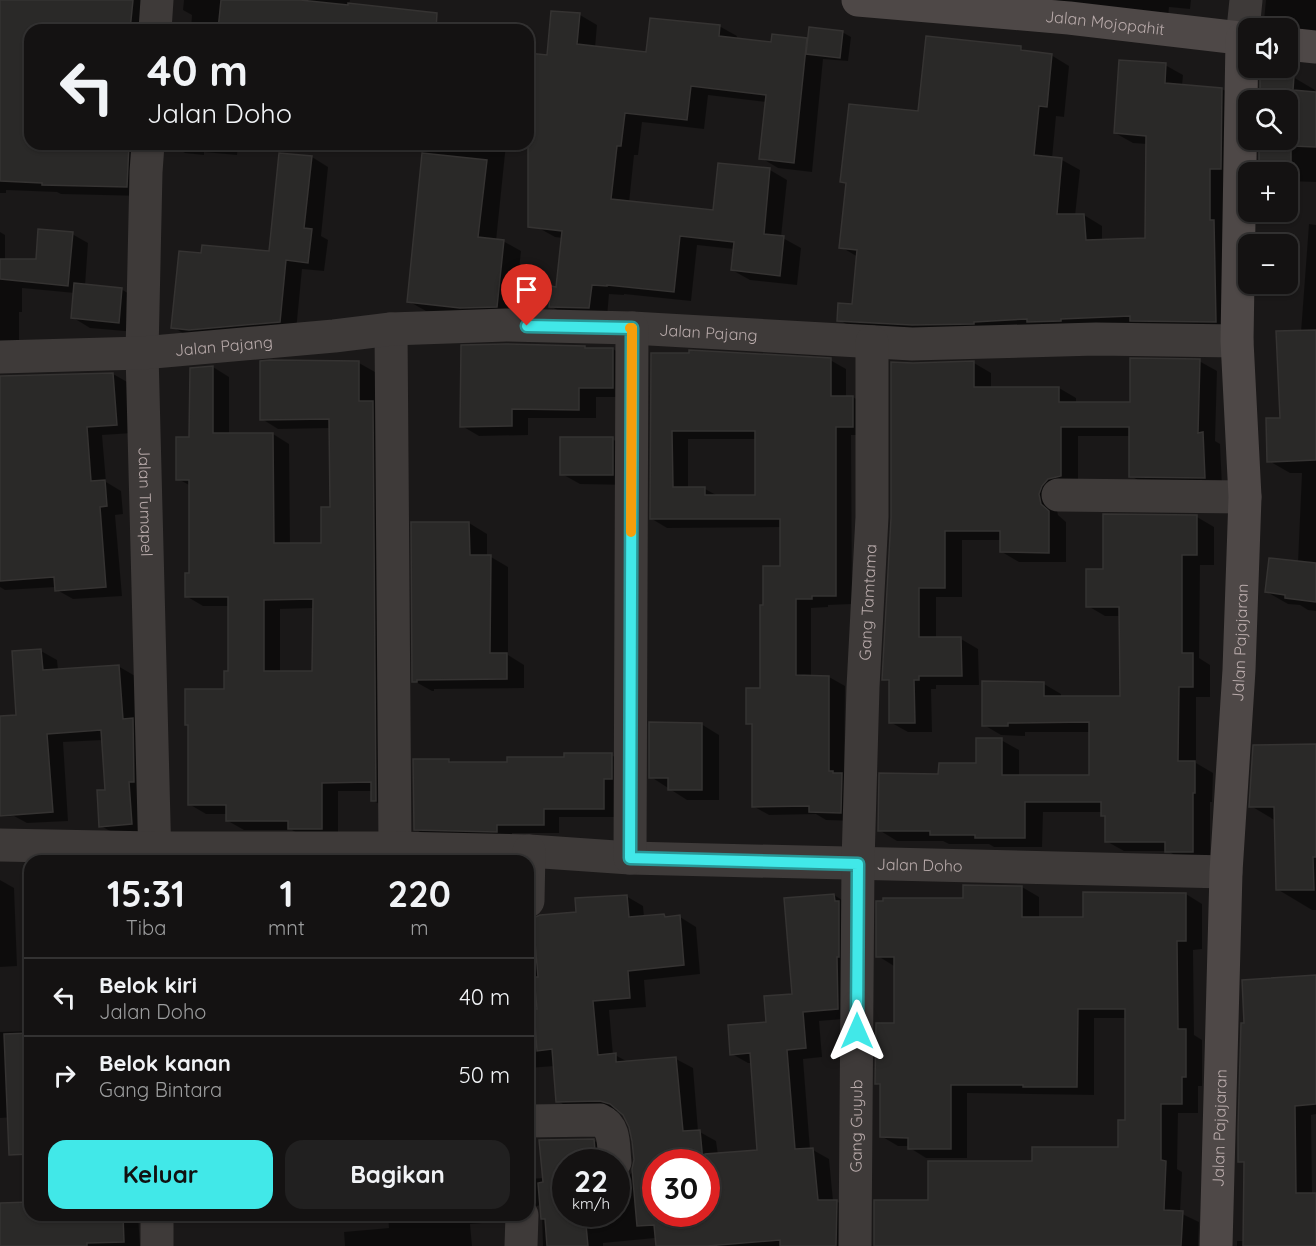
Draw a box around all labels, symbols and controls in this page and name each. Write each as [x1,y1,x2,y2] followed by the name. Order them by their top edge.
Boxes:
[1044,6,1166,39] street label: Jalan Mojopahit
[1238,18,1298,294] map controls
[1238,18,1298,78] button: sound
[147,44,248,97] text: 40 m
[48,48,126,126] icon: left
[1238,90,1298,150] button: search
[147,96,292,130] text: Jalan Doho
[1238,162,1298,222] button: +
[1238,234,1298,294] button: −
[501,264,552,326] pin
[510,273,543,306] icon: arrive
[659,320,758,345] street label: Jalan Pajang
[174,331,273,360] street label: Jalan Pajang
[134,447,157,557] street label: Jalan Tumapel
[854,544,881,661] street label: Gang Tamtama
[1227,583,1252,702] street label: Jalan Pajajaran
[876,854,963,876] street label: Jalan Doho
[107,871,185,916] text: 15:31
[279,871,293,916] text: 1
[388,871,451,916] text: 220
[126,915,166,940] text: Tiba
[268,915,305,940] text: mnt
[410,915,428,940] text: m
[99,971,197,999] text: Belok kiri
[48,981,81,1014] icon: left
[459,983,510,1011] text: 40 m
[99,999,206,1024] text: Jalan Doho
[825,999,889,1063] position arrow
[99,1049,231,1077] text: Belok kanan
[48,1059,81,1092] icon: right
[459,1061,510,1089] text: 50 m
[1208,1069,1231,1187] street label: Jalan Pajajaran
[99,1077,222,1102] text: Gang Bintara
[846,1080,866,1172] street label: Gang Guyub
[48,1140,273,1209] button: Keluar
[285,1140,510,1209] button: Bagikan
[642,1149,720,1227] speed limit sign: 30
[574,1162,608,1200] text: 22
[572,1194,610,1213] text: km/h

